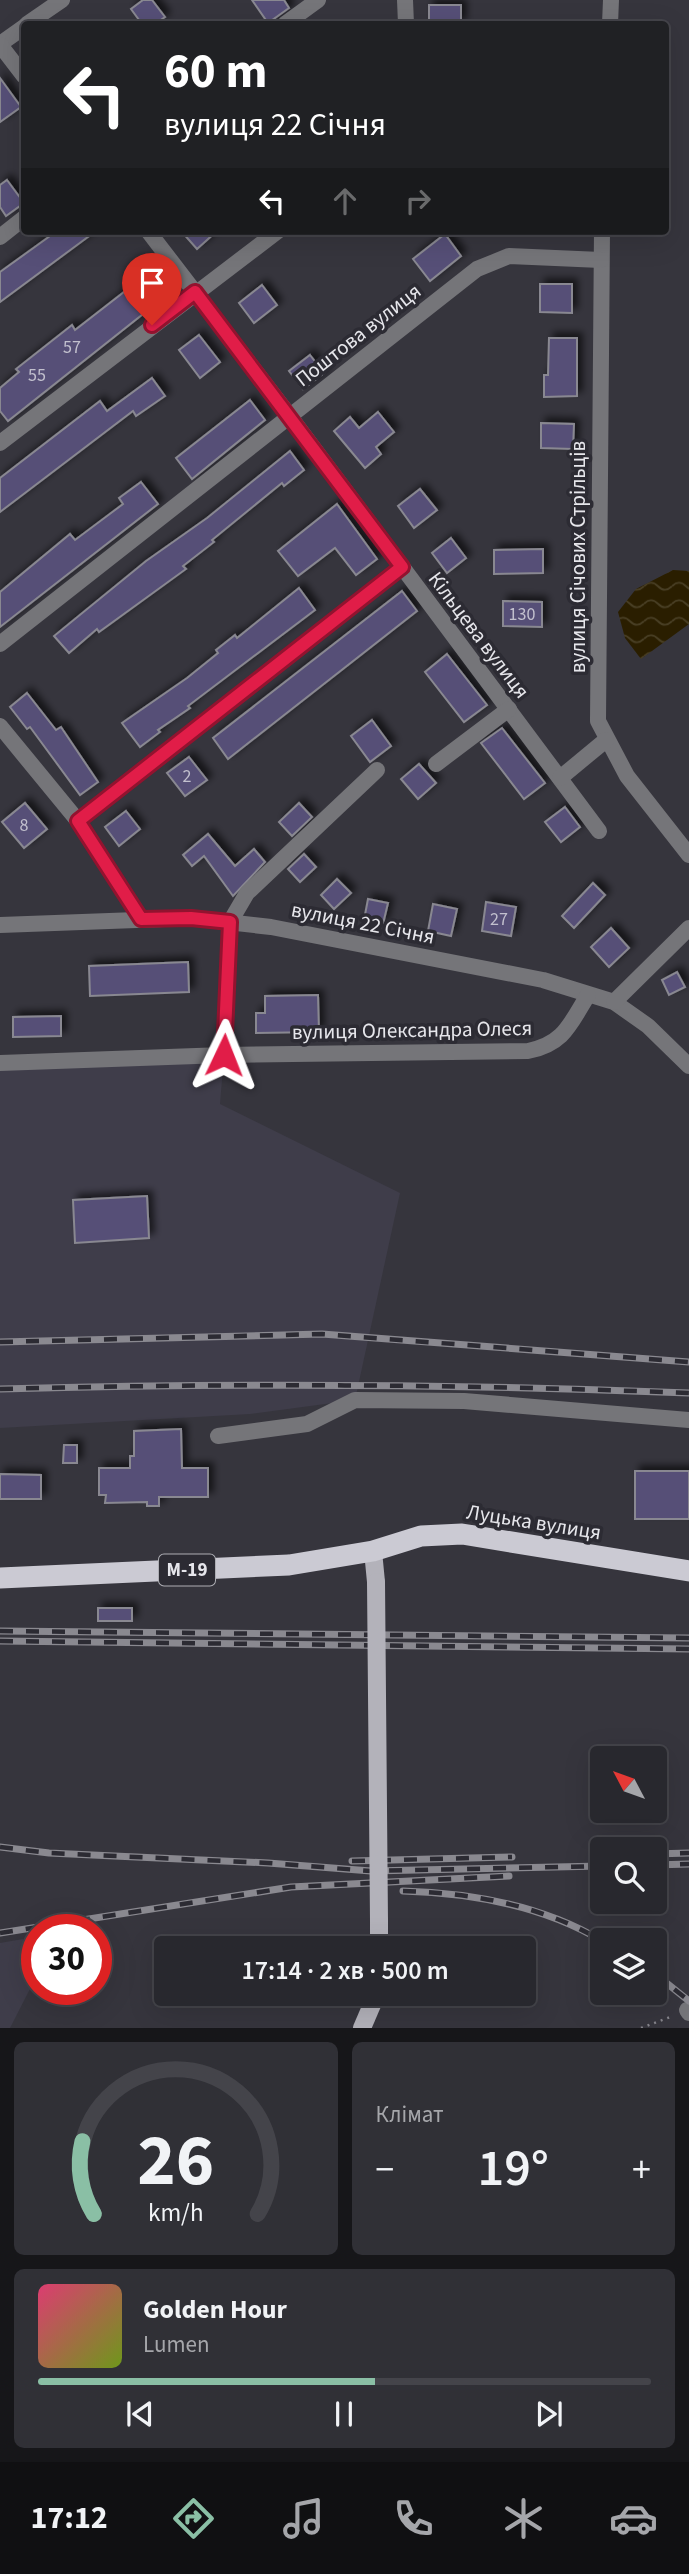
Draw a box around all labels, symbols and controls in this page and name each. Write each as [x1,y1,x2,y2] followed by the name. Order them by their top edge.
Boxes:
[164,37,268,107] text: 60 m
[49,49,140,140] icon: left
[164,102,386,148] text: вулиця 22 Січня
[253,182,291,220] icon: left
[326,182,364,220] icon: ahead
[399,182,437,220] icon: right
[122,253,182,325] pin
[133,264,171,302] icon: arrive
[289,276,427,394] street label: Поштова вулиця
[63,335,81,360] house number: 57
[28,363,46,388] house number: 55
[563,441,593,673] street label: вулиця Січових Стрільців
[421,565,537,705] street label: Кільцева вулиця
[509,602,535,627] house number: 130
[183,764,192,789] house number: 2
[20,813,29,838] house number: 8
[289,894,437,952] street label: вулиця 22 Січня
[490,907,508,932] house number: 27
[292,1013,532,1047] street label: вулиця Олександра Олеся
[187,1018,261,1092] position arrow
[465,1497,603,1547] street label: Луцька вулиця
[159,1554,215,1586] road number: М-19
[590,1746,667,1824] north arrow
[590,1746,667,2005] map controls
[590,1837,667,1914] button: search
[21,1914,112,2005] speed limit sign: 30
[590,1928,667,2005] button: layers
[241,1952,449,1989] text: 17:14 · 2 хв · 500 m
[376,2098,444,2131] text: Клімат
[137,2110,214,2214] text: 26
[478,2132,549,2206] text: 19°
[376,2143,394,2197] text: −
[632,2143,651,2197] text: +
[148,2195,204,2231] text: km/h
[143,2291,287,2328] text: Golden Hour
[143,2328,210,2361] text: Lumen
[121,2395,159,2433] icon: previous
[325,2395,363,2433] icon: pause
[530,2395,568,2433] icon: next
[169,2494,218,2543] icon: directions
[279,2494,328,2543] icon: music
[389,2494,438,2543] icon: phone
[499,2494,548,2543] icon: climate
[609,2494,658,2543] icon: car
[31,2495,108,2541] text: 17:12

